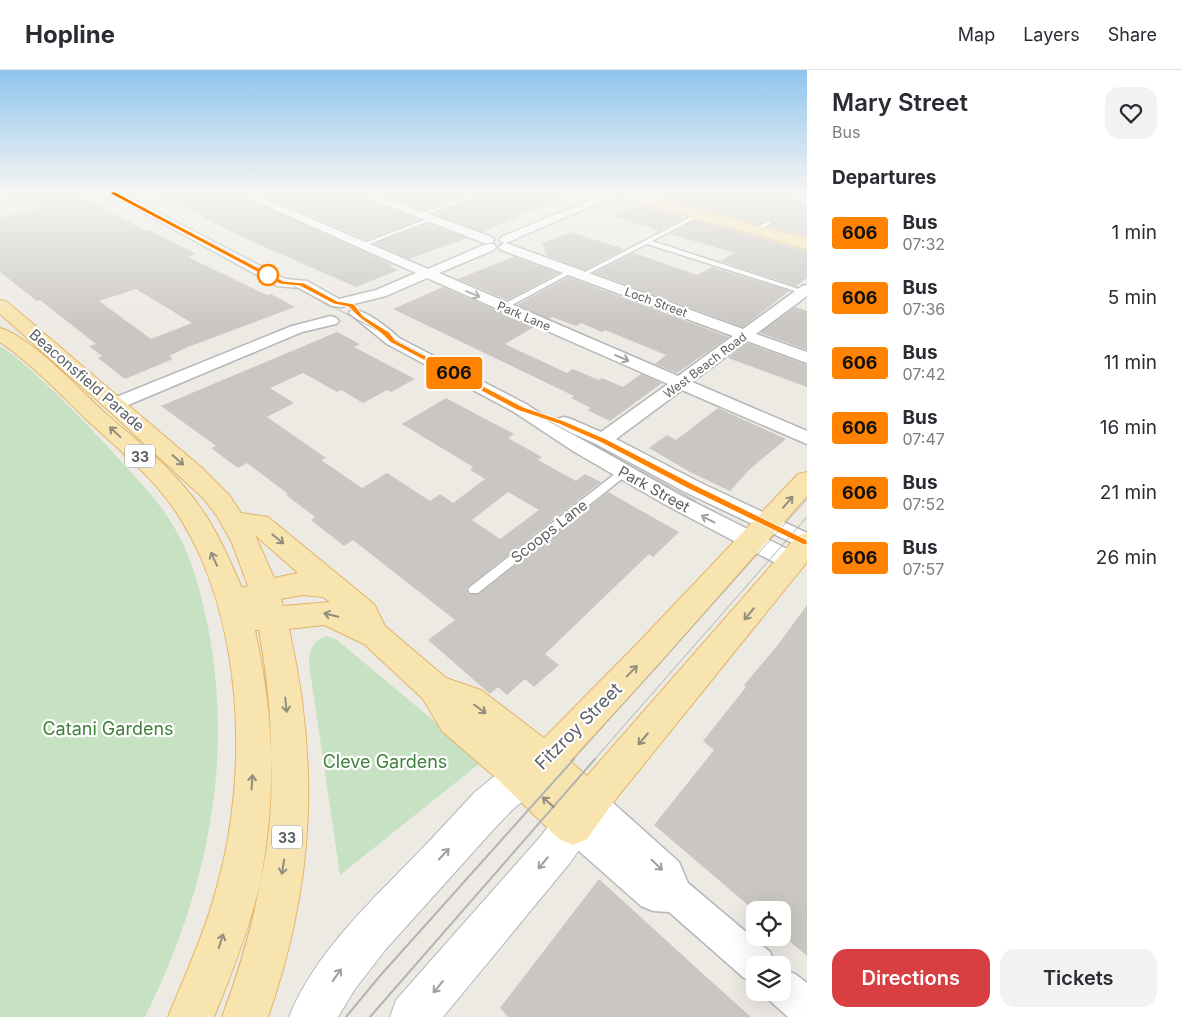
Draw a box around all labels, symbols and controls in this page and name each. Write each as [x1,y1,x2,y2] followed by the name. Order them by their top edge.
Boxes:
[25,20,115,49] text: Hopline
[958,24,995,45] text: Map
[1023,24,1080,45] text: Layers
[1108,24,1157,45] text: Share
[1105,87,1157,139] button: heart
[832,88,968,117] text: Mary Street
[832,122,860,142] text: Bus
[832,166,936,189] text: Departures
[903,211,938,234] text: Bus
[1111,221,1157,244] text: 1 min
[842,222,878,243] text: 606
[903,234,945,254] text: 07:32
[257,264,279,286] unlabelled marker
[903,276,938,299] text: Bus
[623,284,689,320] street label: Loch Street
[1108,286,1157,309] text: 5 min
[842,287,878,308] text: 606
[465,289,480,299] one-way arrow
[495,298,553,334] street label: Park Lane
[903,299,945,319] text: 07:36
[26,325,148,435] street label: Beaconsfield Parade
[661,329,749,401] street label: West Beach Road
[903,341,938,364] text: Bus
[1104,351,1157,374] text: 11 min
[842,352,878,373] text: 606
[614,353,629,363] one-way arrow
[425,357,483,389] line badge: 606
[436,362,472,383] text: 606
[903,364,946,384] text: 07:42
[903,406,938,429] text: Bus
[1100,416,1157,439] text: 16 min
[842,417,878,438] text: 606
[108,427,121,438] one-way arrow
[903,429,945,449] text: 07:47
[125,444,155,468] road number: 33
[171,455,184,466] one-way arrow
[615,462,693,516] street label: Park Street
[903,471,938,494] text: Bus
[1100,481,1157,504] text: 21 min
[842,482,878,503] text: 606
[903,494,945,514] text: 07:52
[507,495,591,567] street label: Scoops Lane
[782,496,794,509] one-way arrow
[702,513,716,523] one-way arrow
[271,533,284,544] one-way arrow
[903,536,938,559] text: Bus
[1096,546,1157,569] text: 26 min
[842,547,878,568] text: 606
[208,552,218,567] one-way arrow
[903,559,944,579] text: 07:57
[744,607,755,620] one-way arrow
[323,610,339,619] one-way arrow
[626,665,638,678] one-way arrow
[530,678,626,774] street label: Fitzroy Street
[281,697,290,713] one-way arrow
[473,704,487,714] one-way arrow
[42,718,174,739] park label: Catani Gardens
[638,732,649,745] one-way arrow
[323,751,447,772] park label: Cleve Gardens
[248,774,257,790] one-way arrow
[541,796,554,808] one-way arrow
[272,826,302,849] road number: 33
[439,847,450,860] one-way arrow
[538,857,549,870] one-way arrow
[278,859,288,875] one-way arrow
[650,859,663,871] one-way arrow
[746,901,791,1001] map controls
[746,901,791,946] button: locate
[217,933,226,949] one-way arrow
[832,949,990,1007] button: Directions
[1000,949,1157,1007] button: Tickets
[746,956,791,1001] button: layers
[332,968,342,982] one-way arrow
[432,981,444,994] one-way arrow

